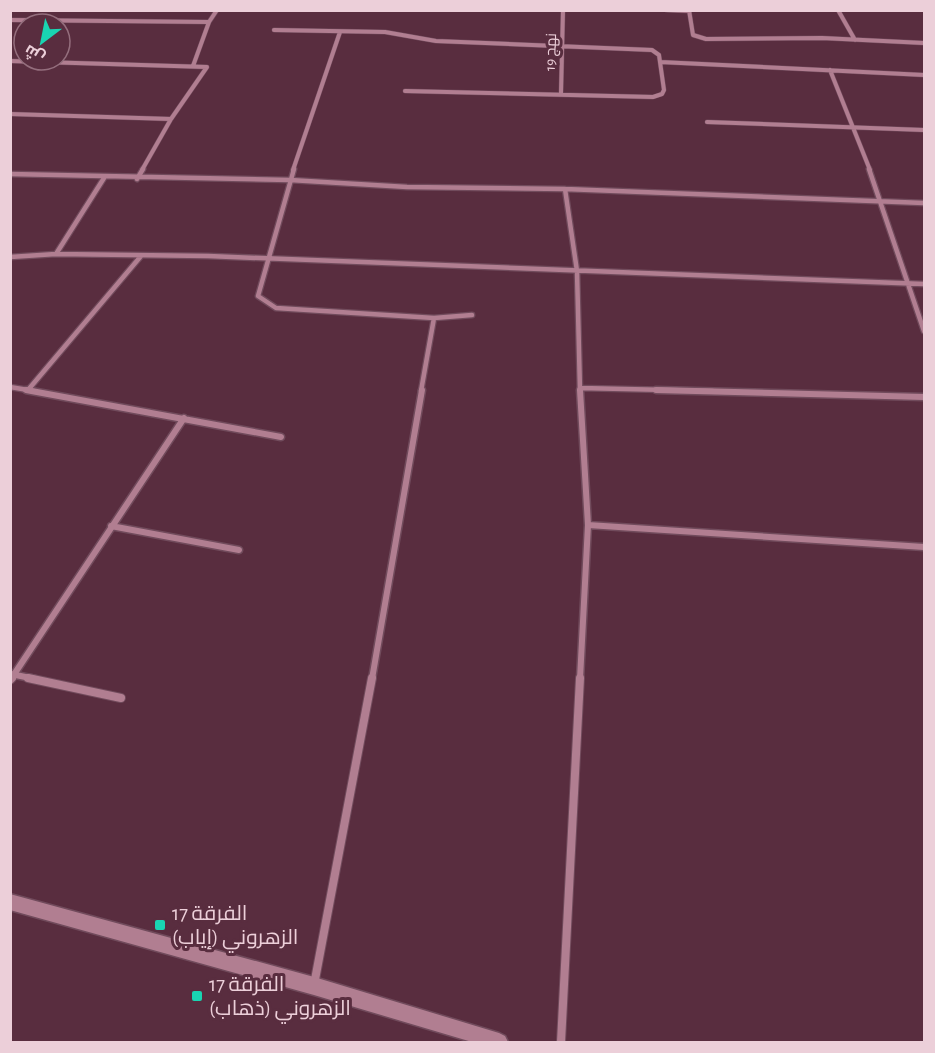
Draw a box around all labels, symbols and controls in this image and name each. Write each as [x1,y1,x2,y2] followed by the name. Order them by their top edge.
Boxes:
[12,12,72,72] north arrow
[543,33,562,71] street label: نهج 19
[21,41,48,67] text: ش
[172,903,298,953] place label: الفرقة 17 الزهروني (إياب)
[153,918,167,932] marker: الفرقة 17 الزهروني (إياب)
[209,974,351,1024] place label: الفرقة 17 الزهروني (ذهاب)
[190,989,204,1003] marker: الفرقة 17 الزهروني (ذهاب)

